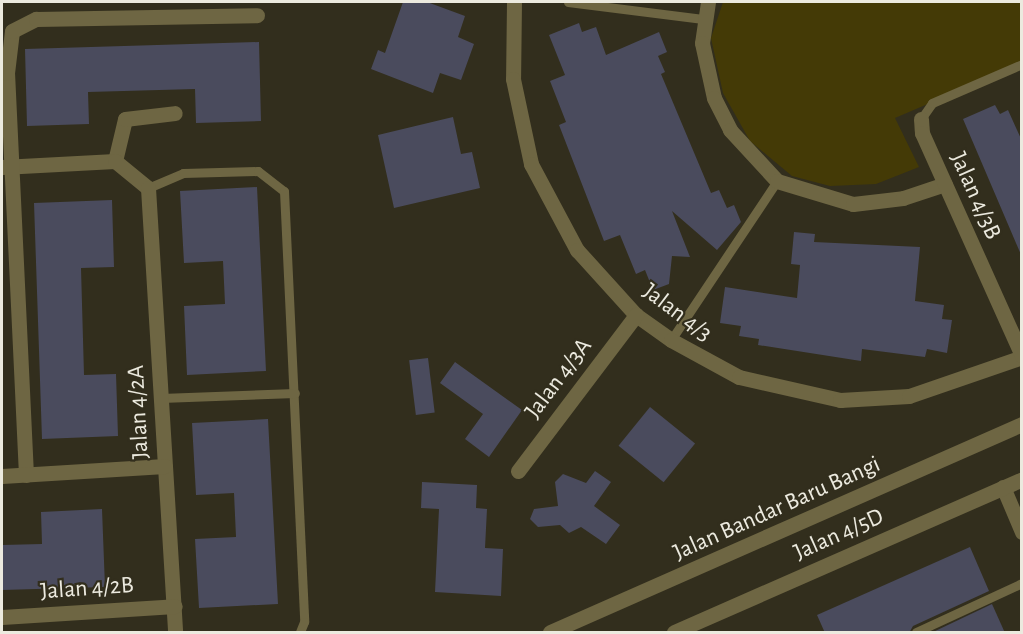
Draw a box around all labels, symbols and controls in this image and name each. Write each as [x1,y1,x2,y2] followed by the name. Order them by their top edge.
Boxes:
[943,148,1007,244] street label: Jalan 4/3B
[637,278,717,348] street label: Jalan 4/3
[519,333,599,425] street label: Jalan 4/3A
[122,364,156,460] street label: Jalan 4/2A
[669,450,885,568] street label: Jalan Bandar Baru Bangi
[790,502,888,568] street label: Jalan 4/5D
[39,571,135,607] street label: Jalan 4/2B

